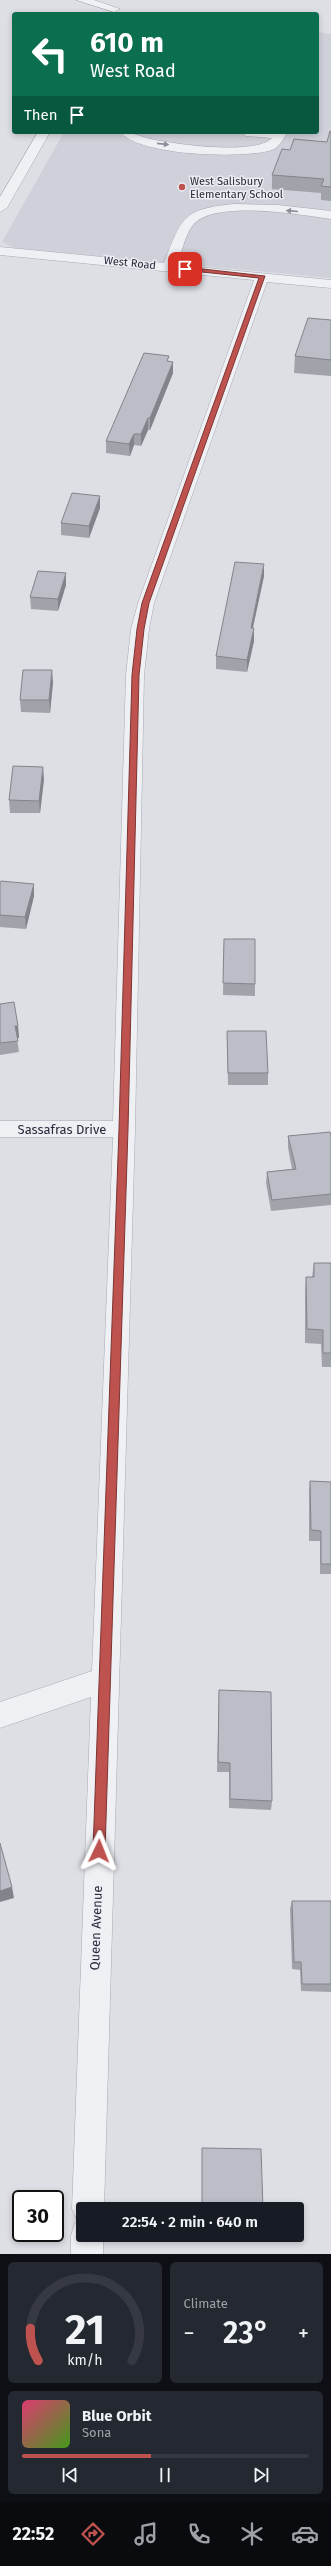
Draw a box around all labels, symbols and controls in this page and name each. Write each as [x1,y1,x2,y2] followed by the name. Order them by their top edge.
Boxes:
[90,26,164,59] text: 610 m
[24,28,76,80] icon: left
[90,60,176,82] text: West Road
[66,104,88,126] icon: arrive
[24,106,58,124] text: Then
[157,141,169,147] one-way arrow
[190,175,283,201] place label: West Salisbury Elementary School
[177,182,187,192] marker: West Salisbury Elementary School
[286,208,298,215] one-way arrow
[168,252,202,286] pin
[103,254,157,272] street label: West Road
[174,258,196,280] icon: arrive
[18,1122,106,1137] street label: Sassafras Drive
[78,1830,120,1872] position arrow
[87,1885,105,1971] street label: Queen Avenue
[12,2190,64,2242] speed limit sign: 30
[122,2213,258,2231] text: 22:54 · 2 min · 640 m
[184,2296,228,2311] text: Climate
[65,2304,105,2354] text: 21
[223,2315,269,2351] text: 23°
[184,2320,195,2347] text: −
[298,2320,309,2347] text: +
[67,2351,102,2368] text: km/h
[82,2407,151,2425] text: Blue Orbit
[82,2425,111,2440] text: Sona
[59,2464,81,2486] icon: previous
[154,2464,176,2486] icon: pause
[250,2464,272,2486] icon: next
[79,2520,107,2548] icon: directions
[132,2520,160,2548] icon: music
[185,2520,213,2548] icon: phone
[238,2520,266,2548] icon: climate
[291,2520,319,2548] icon: car
[12,2523,54,2545] text: 22:52

